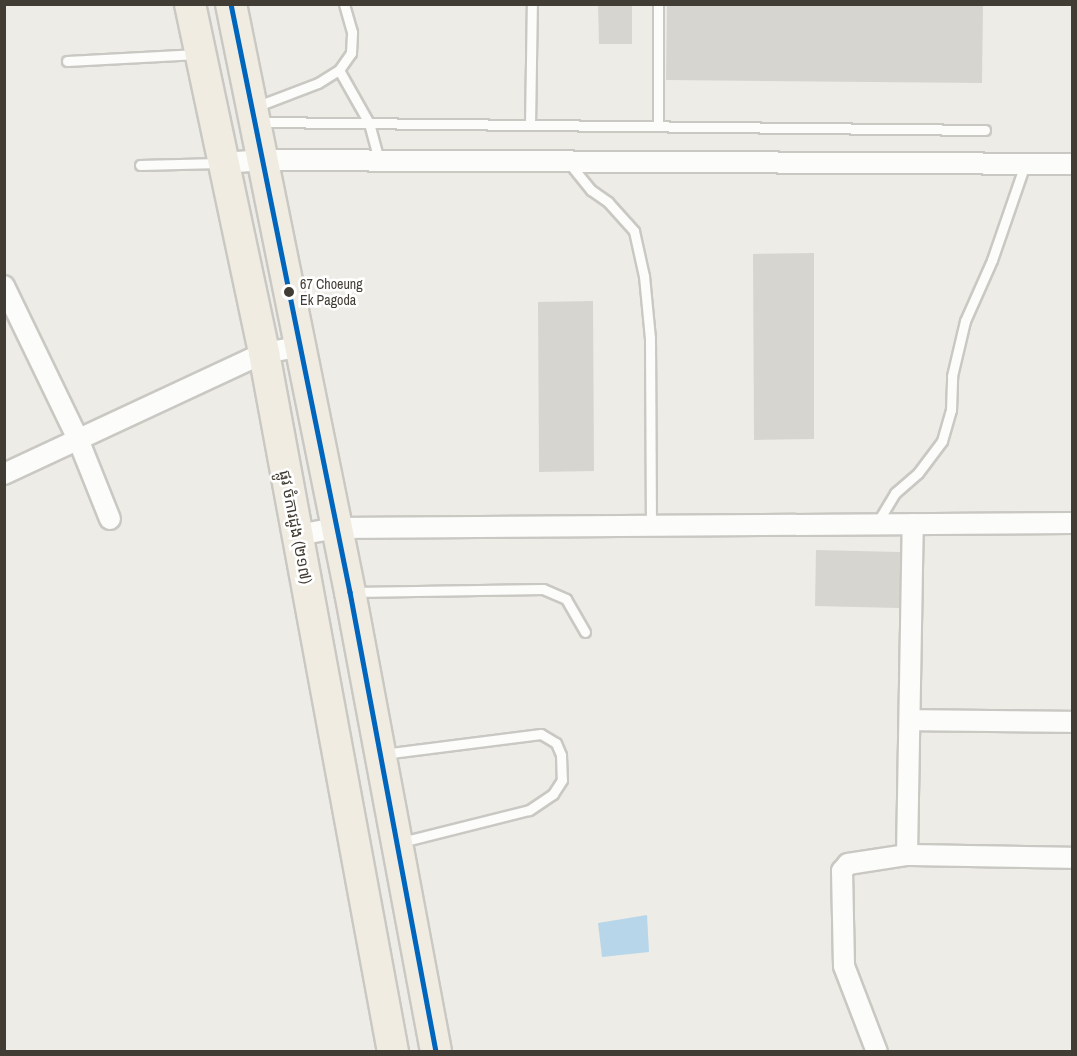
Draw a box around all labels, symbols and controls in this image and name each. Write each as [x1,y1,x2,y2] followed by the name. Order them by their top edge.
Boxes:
[300,276,363,308] place label: 67 Choeung Ek Pagoda
[283,286,295,298] marker: 67 Choeung Ek Pagoda
[276,468,316,586] street label: ផ្លូវ ចំការដូង (២១៧)

